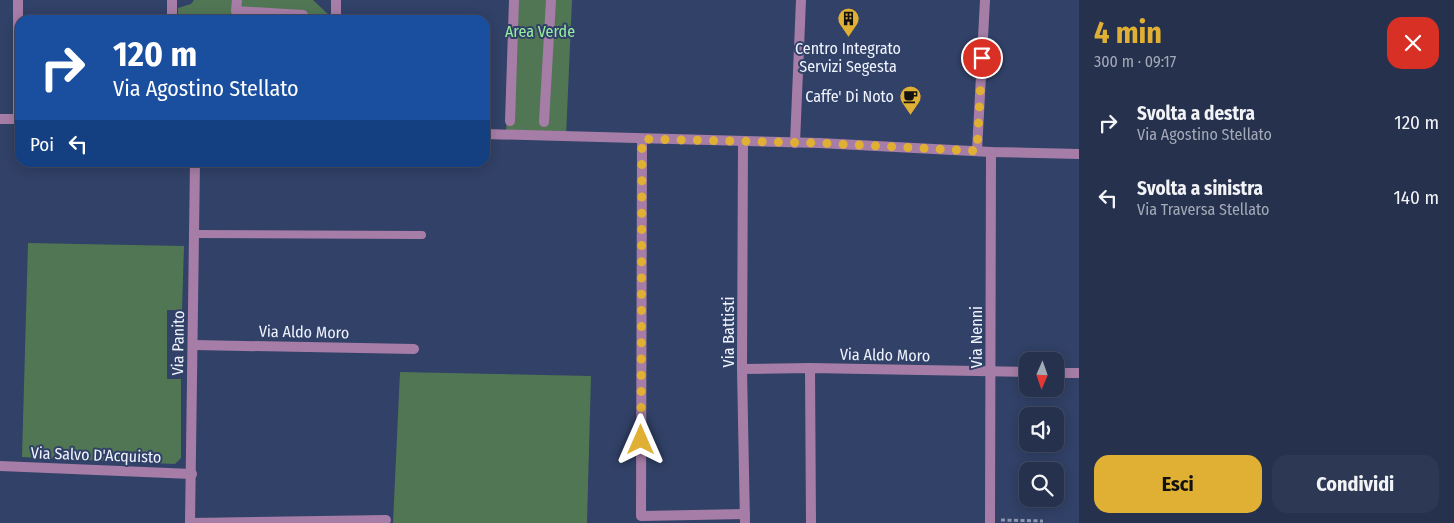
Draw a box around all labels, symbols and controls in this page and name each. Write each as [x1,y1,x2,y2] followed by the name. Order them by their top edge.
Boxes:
[836,7,860,38] building icon: Centro Integrato Servizi Segesta
[1094,15,1162,51] text: 4 min
[1387,17,1439,69] button: close
[505,22,575,41] park label: Area Verde
[113,33,197,75] text: 120 m
[30,35,95,100] icon: right
[961,37,1003,79] pin
[795,39,901,76] place label: Centro Integrato Servizi Segesta
[968,44,996,72] icon: arrive
[1094,52,1176,71] text: 300 m · 09:17
[113,75,299,102] text: Via Agostino Stellato
[898,84,922,115] cafe icon: Caffe' Di Noto
[805,87,894,106] place label: Caffe' Di Noto
[1137,102,1255,125] text: Svolta a destra
[1094,109,1122,137] icon: right
[1394,111,1439,134] text: 120 m
[1137,125,1272,144] text: Via Agostino Stellato
[64,130,92,158] icon: left
[30,133,54,156] text: Poi
[1137,177,1263,200] text: Svolta a sinistra
[1094,184,1122,212] icon: left
[1393,186,1439,209] text: 140 m
[1137,200,1269,219] text: Via Traversa Stellato
[719,297,738,367] street label: Via Battisti
[967,306,986,368] street label: Via Nenni
[168,310,188,376] street label: Via Panito
[259,322,349,342] street label: Via Aldo Moro
[840,345,930,365] street label: Via Aldo Moro
[1019,352,1064,398] north arrow
[1019,352,1064,507] map controls
[1019,407,1064,452] button: sound
[614,413,666,465] position arrow
[30,443,162,467] street label: Via Salvo D'Acquisto
[1094,455,1262,513] button: Esci
[1272,455,1439,513] button: Condividi
[1019,462,1064,507] button: search

